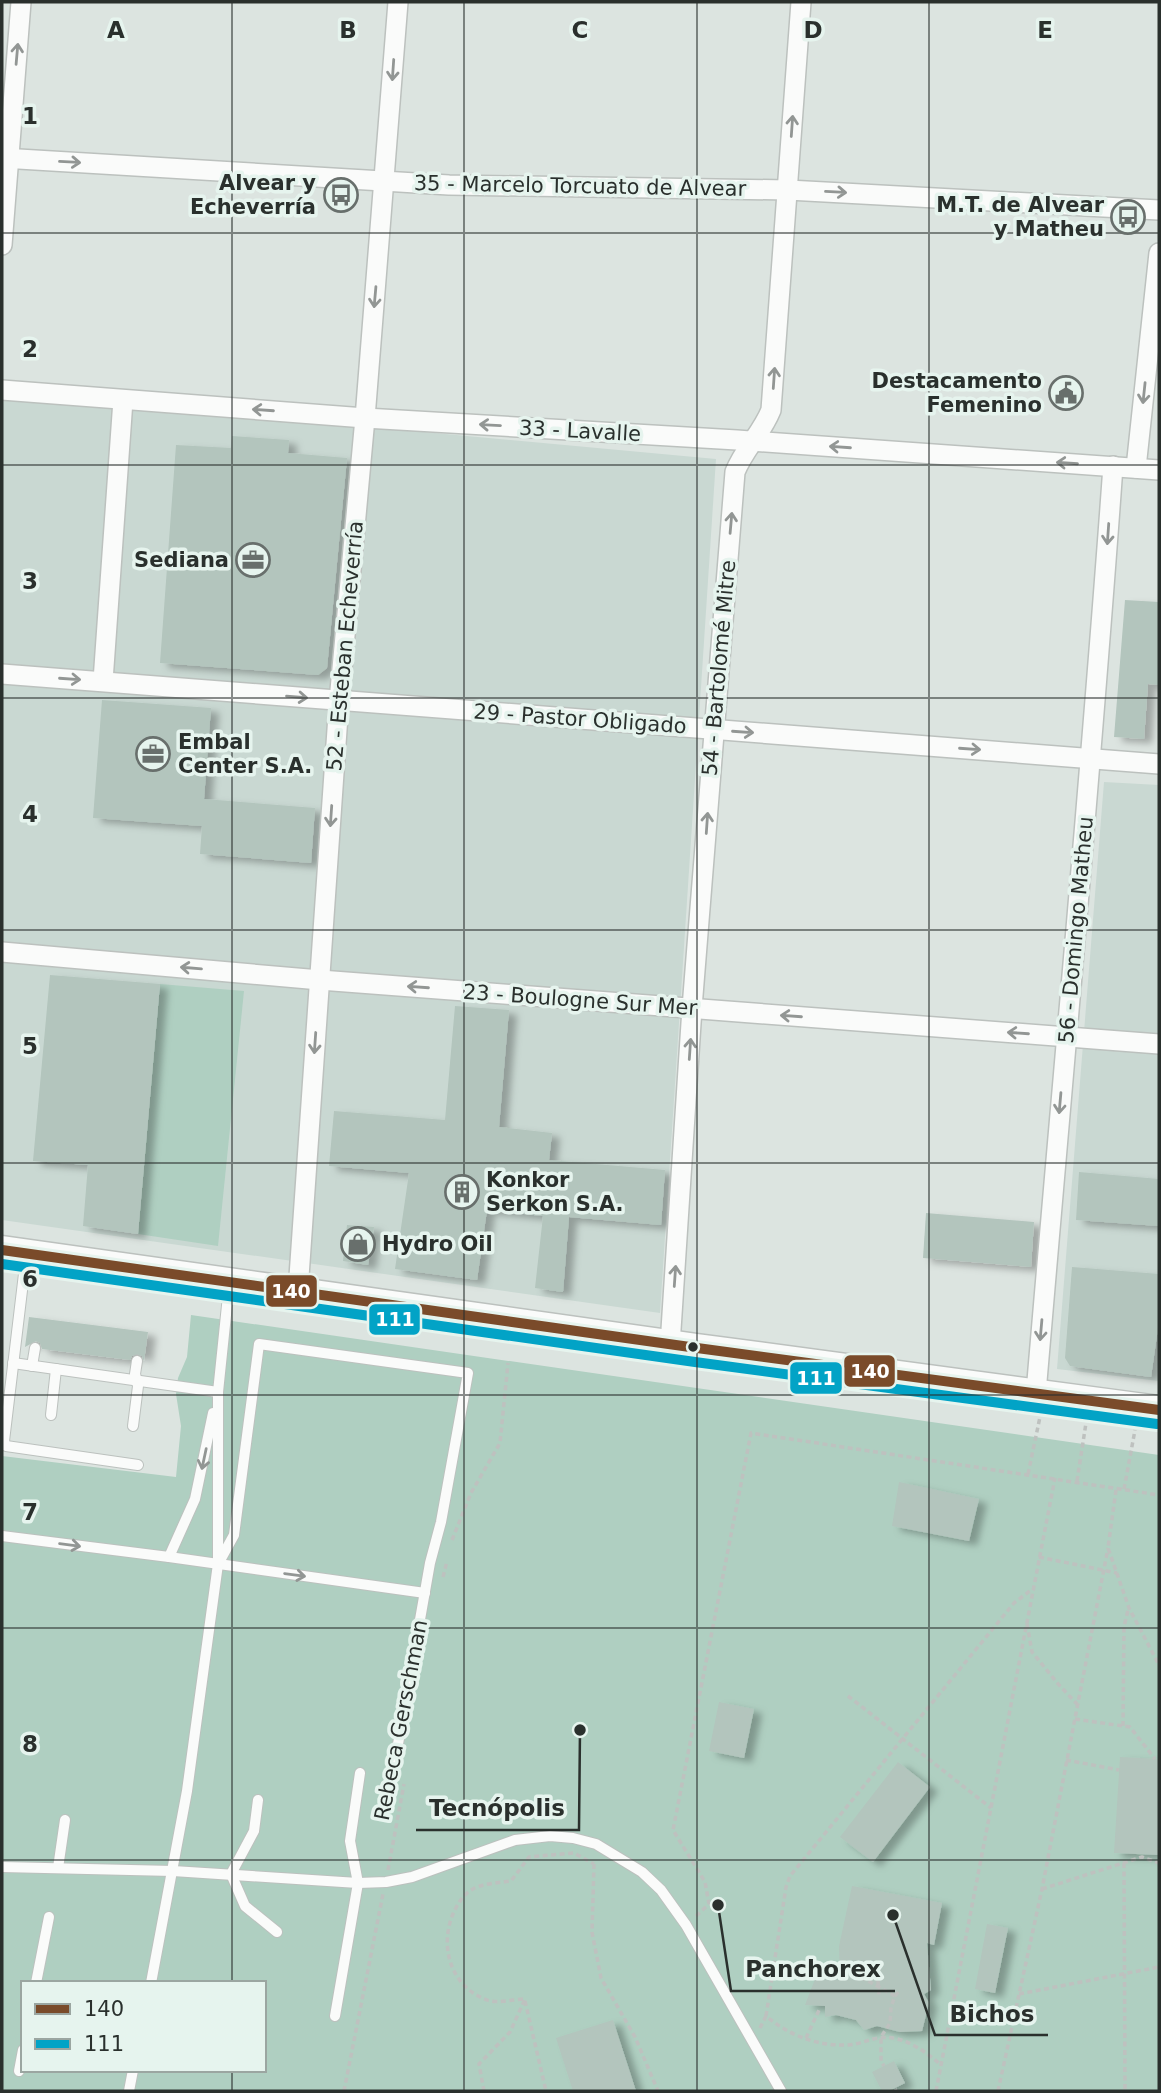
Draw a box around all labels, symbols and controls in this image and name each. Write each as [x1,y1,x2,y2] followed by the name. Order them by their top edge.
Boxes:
[107,17,125,43] text: A
[339,17,357,43] text: B
[572,17,588,43] text: C
[803,17,823,43] text: D
[1037,17,1053,43] text: E
[11,44,24,66] one-way arrow
[386,58,399,81] one-way arrow
[22,103,38,129] text: 1
[786,116,799,138] one-way arrow
[58,156,81,169] one-way arrow
[190,171,316,219] place label: Alvear y Echeverría
[414,171,747,201] street label: 35 - Marcelo Torcuato de Alvear
[322,176,360,214] bus stop icon: Alvear y Echeverría
[824,186,847,199] one-way arrow
[936,193,1105,241] place label: M.T. de Alvear y Matheu
[1109,198,1147,236] bus stop icon: M.T. de Alvear y Matheu
[368,285,381,307] one-way arrow
[22,336,38,362] text: 2
[768,367,781,390] one-way arrow
[871,369,1042,417] place label: Destacamento Femenino
[1047,374,1085,412] public building icon: Destacamento Femenino
[1137,382,1150,404] one-way arrow
[253,403,275,416] one-way arrow
[518,416,642,446] street label: 33 - Lavalle
[479,419,502,432] one-way arrow
[829,440,852,453] one-way arrow
[1056,456,1079,469] one-way arrow
[725,512,738,534] one-way arrow
[322,520,368,772] street label: 52 - Esteban Echeverría
[1102,523,1115,546] one-way arrow
[234,541,272,579] office icon: Sediana
[134,548,229,572] place label: Sediana
[698,559,740,777] street label: 54 - Bartolomé Mitre
[22,568,38,594] text: 3
[58,673,81,686] one-way arrow
[285,691,307,704] one-way arrow
[473,700,687,738] street label: 29 - Pastor Obligado
[731,726,754,739] one-way arrow
[178,730,312,778] place label: Embal Center S.A.
[134,735,172,773] office icon: Embal Center S.A.
[958,743,981,756] one-way arrow
[22,801,38,827] text: 4
[324,804,337,827] one-way arrow
[701,812,714,834] one-way arrow
[1054,815,1098,1045] street label: 56 - Domingo Matheu
[180,962,203,975] one-way arrow
[407,980,429,993] one-way arrow
[462,980,698,1020] street label: 23 - Boulogne Sur Mer
[780,1009,803,1022] one-way arrow
[1007,1026,1030,1039] one-way arrow
[308,1031,321,1054] one-way arrow
[22,1033,38,1059] text: 5
[683,1038,696,1061] one-way arrow
[1053,1091,1066,1114] one-way arrow
[486,1168,624,1216] place label: Konkor Serkon S.A.
[443,1173,481,1211] building icon: Konkor Serkon S.A.
[339,1225,377,1263] shop icon: Hydro Oil
[382,1232,493,1256] place label: Hydro Oil
[22,1266,38,1292] text: 6
[669,1266,682,1288] one-way arrow
[265,1274,318,1308] line badge: 140
[271,1280,311,1302] text: 140
[368,1303,421,1336] line badge: 111
[375,1308,415,1330] text: 111
[1034,1318,1047,1340] one-way arrow
[686,1340,700,1354] unlabelled marker
[843,1354,896,1388] line badge: 140
[850,1360,890,1382] text: 140
[789,1361,843,1395] line badge: 111
[796,1367,836,1389] text: 111
[196,1447,210,1470] one-way arrow
[22,1499,38,1525] text: 7
[58,1538,80,1551] one-way arrow
[283,1568,306,1581] one-way arrow
[370,1617,432,1823] street label: Rebeca Gerschman
[22,1731,38,1757] text: 8
[416,1786,579,1830] callout: Tecnópolis
[429,1795,565,1821] text: Tecnópolis
[731,1947,895,1991] callout: Panchorex
[745,1956,881,1982] text: Panchorex
[21,1981,266,2072] legend
[935,1991,1048,2035] callout: Bichos
[84,1997,124,2021] text: 140
[950,2001,1034,2027] text: Bichos
[84,2032,124,2056] text: 111

